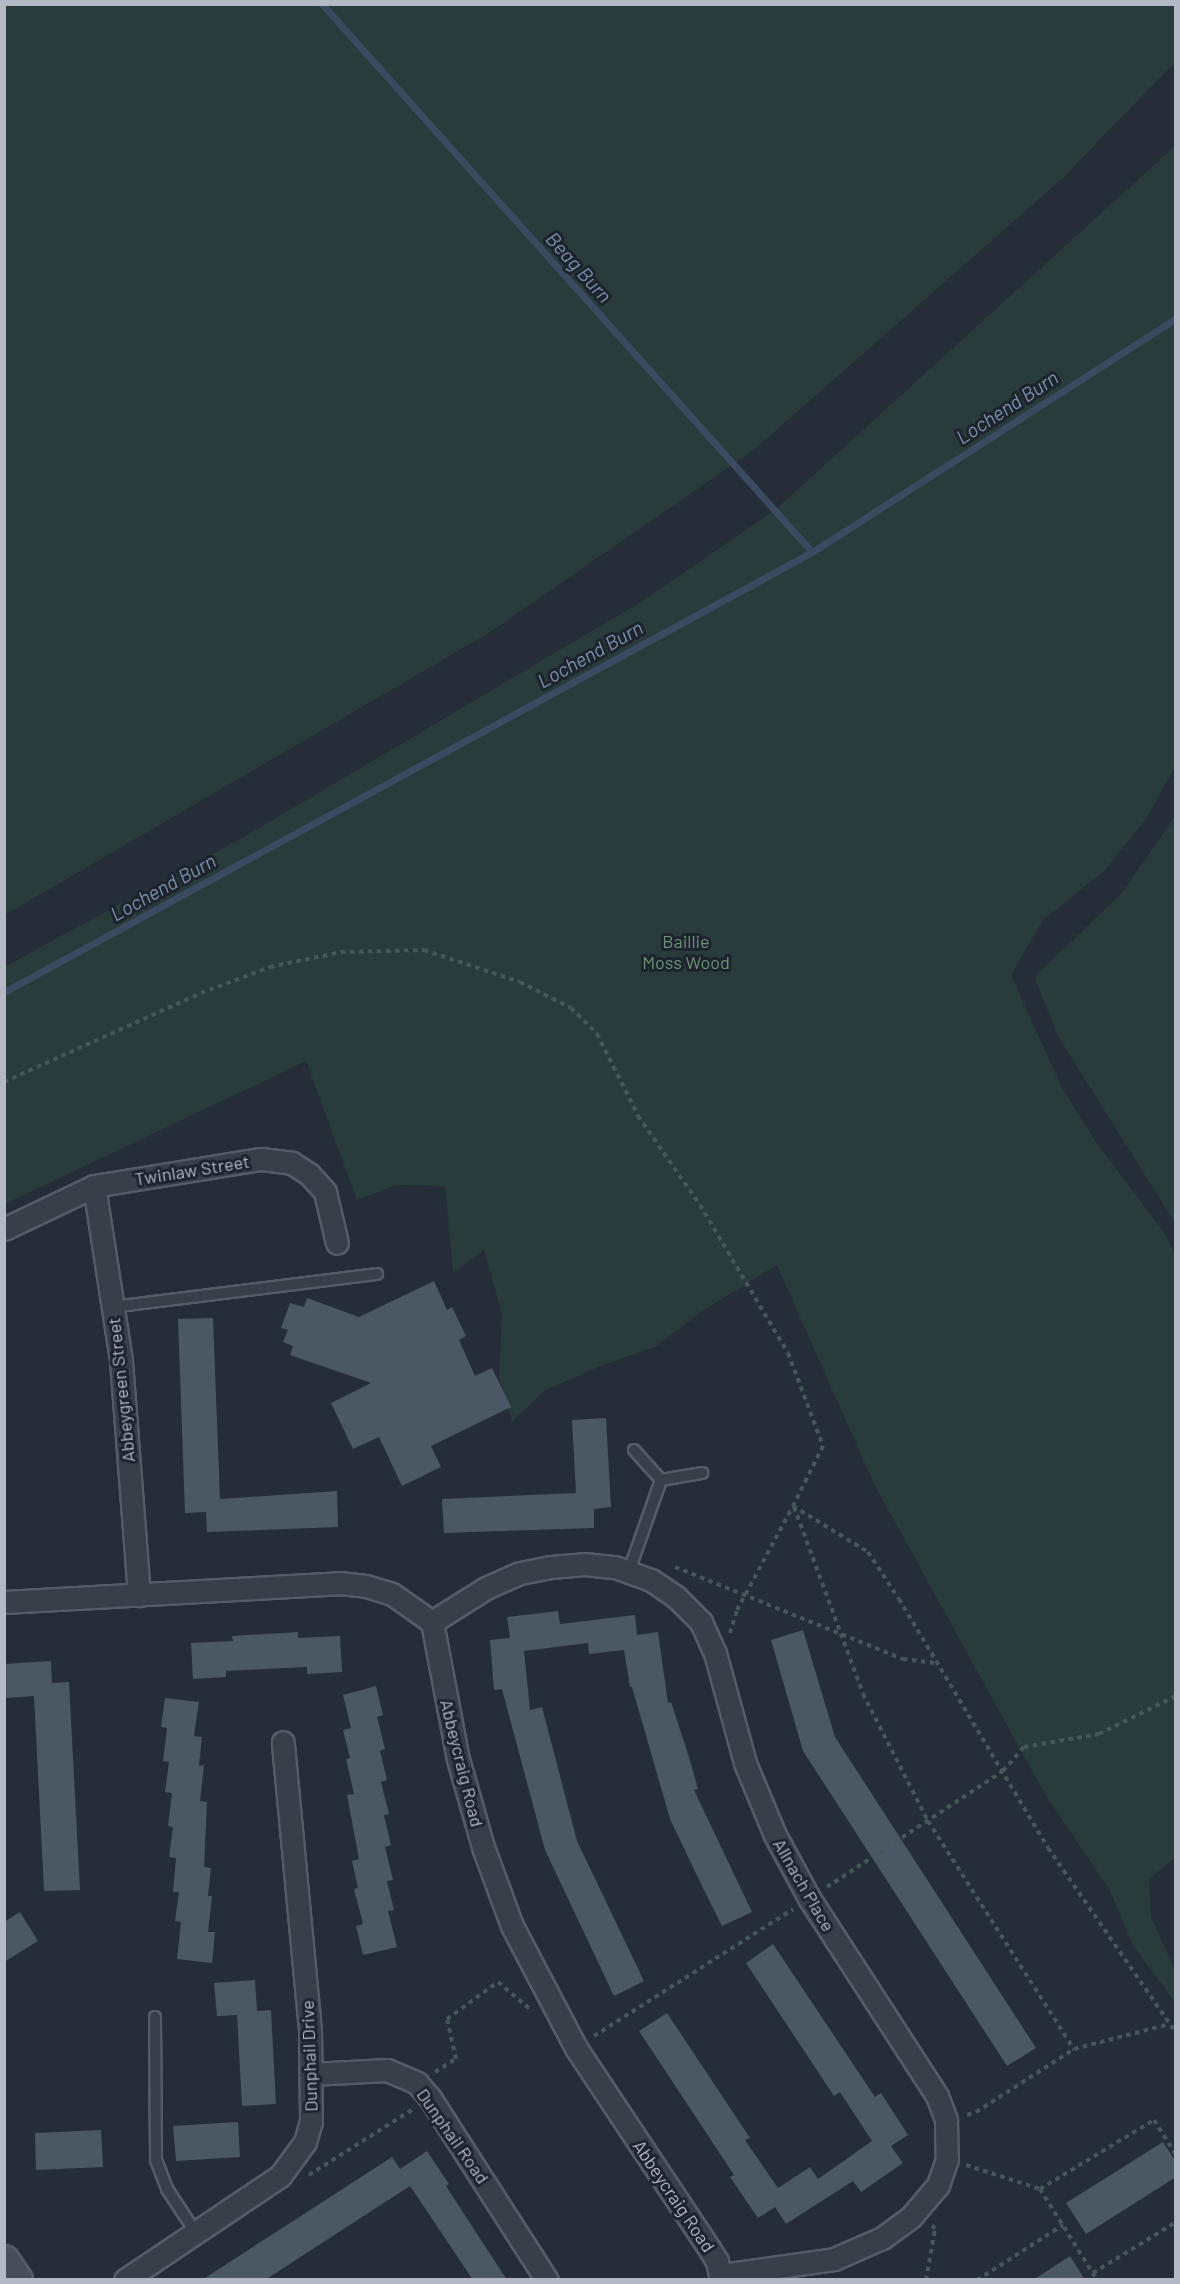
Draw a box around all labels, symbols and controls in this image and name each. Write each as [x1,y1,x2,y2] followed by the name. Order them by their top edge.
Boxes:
[541,227,617,307] water label: Beag Burn
[951,365,1063,449] water label: Lochend Burn
[533,615,647,693] water label: Lochend Burn
[106,848,220,926] water label: Lochend Burn
[642,931,730,974] park label: Baillie Moss Wood
[133,1150,251,1190] street label: Twinlaw Street
[103,1317,139,1463] street label: Abbeygreen Street
[436,1697,488,1829] street label: Abbeycraig Road
[769,1835,839,1935] street label: Allnach Place
[296,2000,322,2112] street label: Dunphail Drive
[412,2084,494,2188] street label: Dunphail Road
[629,2136,719,2256] street label: Abbeycraig Road

